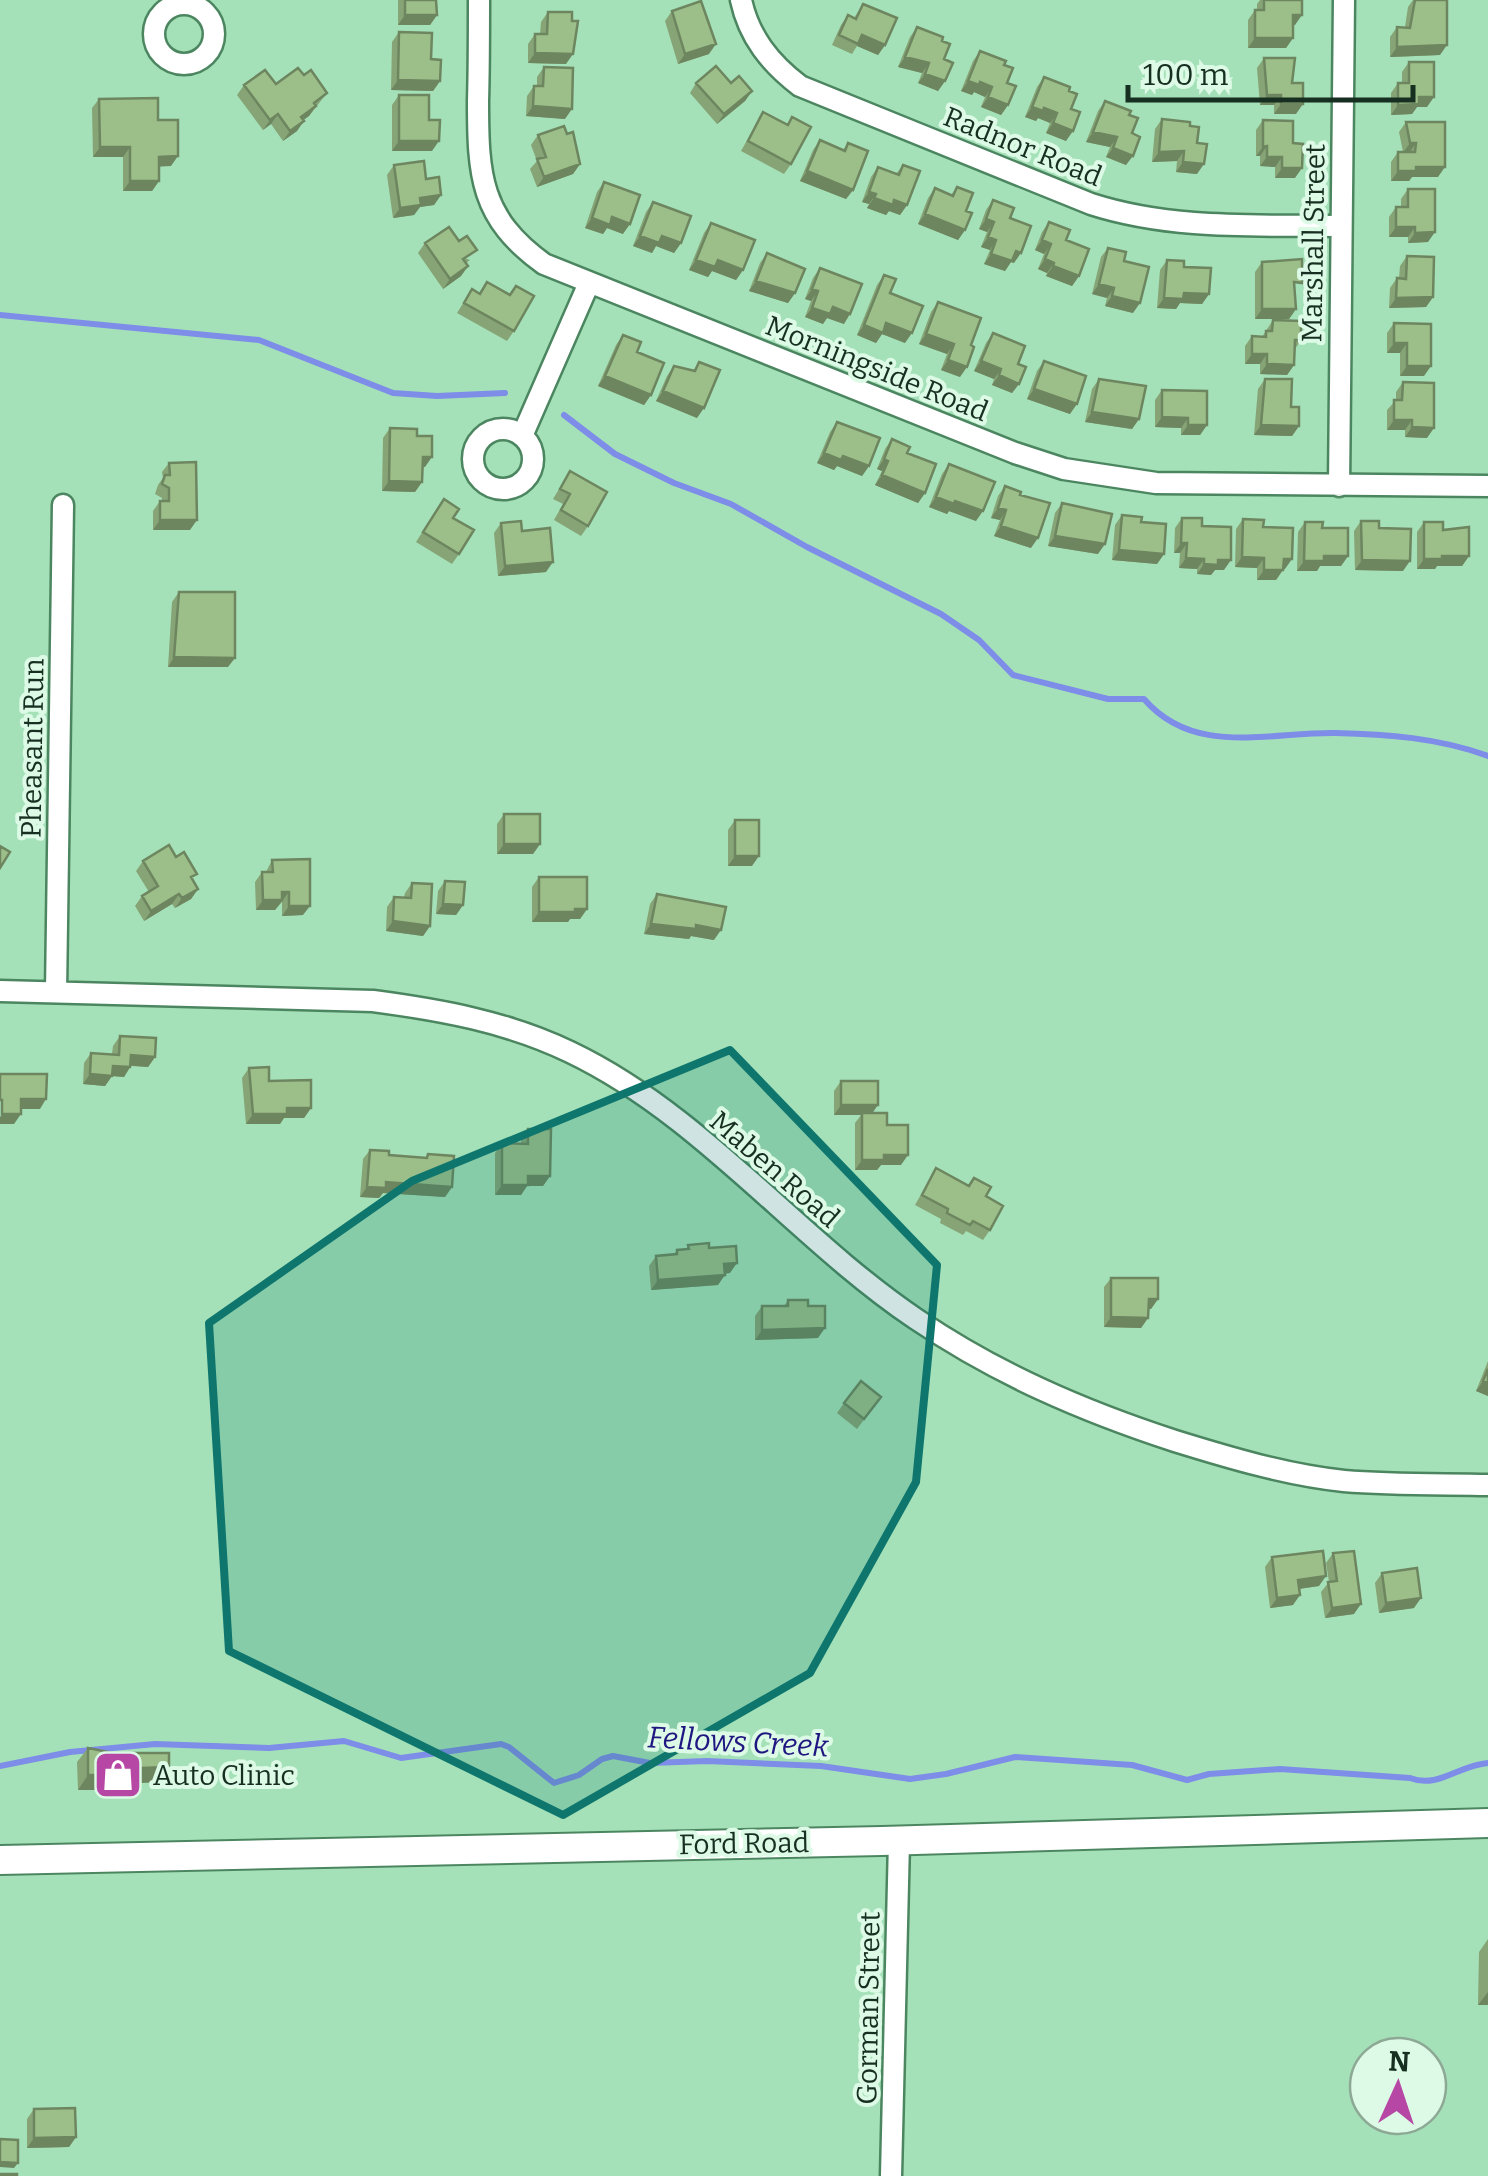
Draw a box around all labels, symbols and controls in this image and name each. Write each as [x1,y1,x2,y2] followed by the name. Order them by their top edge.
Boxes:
[1128,40,1413,102] scale bar
[1143,57,1229,93] text: 100 m
[939,100,1107,193] street label: Radnor Road
[1295,143,1332,343] street label: Marshall Street
[761,309,993,428] street label: Morningside Road
[14,658,51,838] street label: Pheasant Run
[703,1104,846,1234] street label: Maben Road
[647,1719,830,1765] water label: Fellows Creek
[92,1749,144,1801] shop icon: Auto Clinic
[153,1759,295,1792] place label: Auto Clinic
[679,1826,809,1861] street label: Ford Road
[850,1911,887,2105] street label: Gorman Street
[1348,2036,1448,2136] north arrow
[1388,2044,1411,2079] text: N

